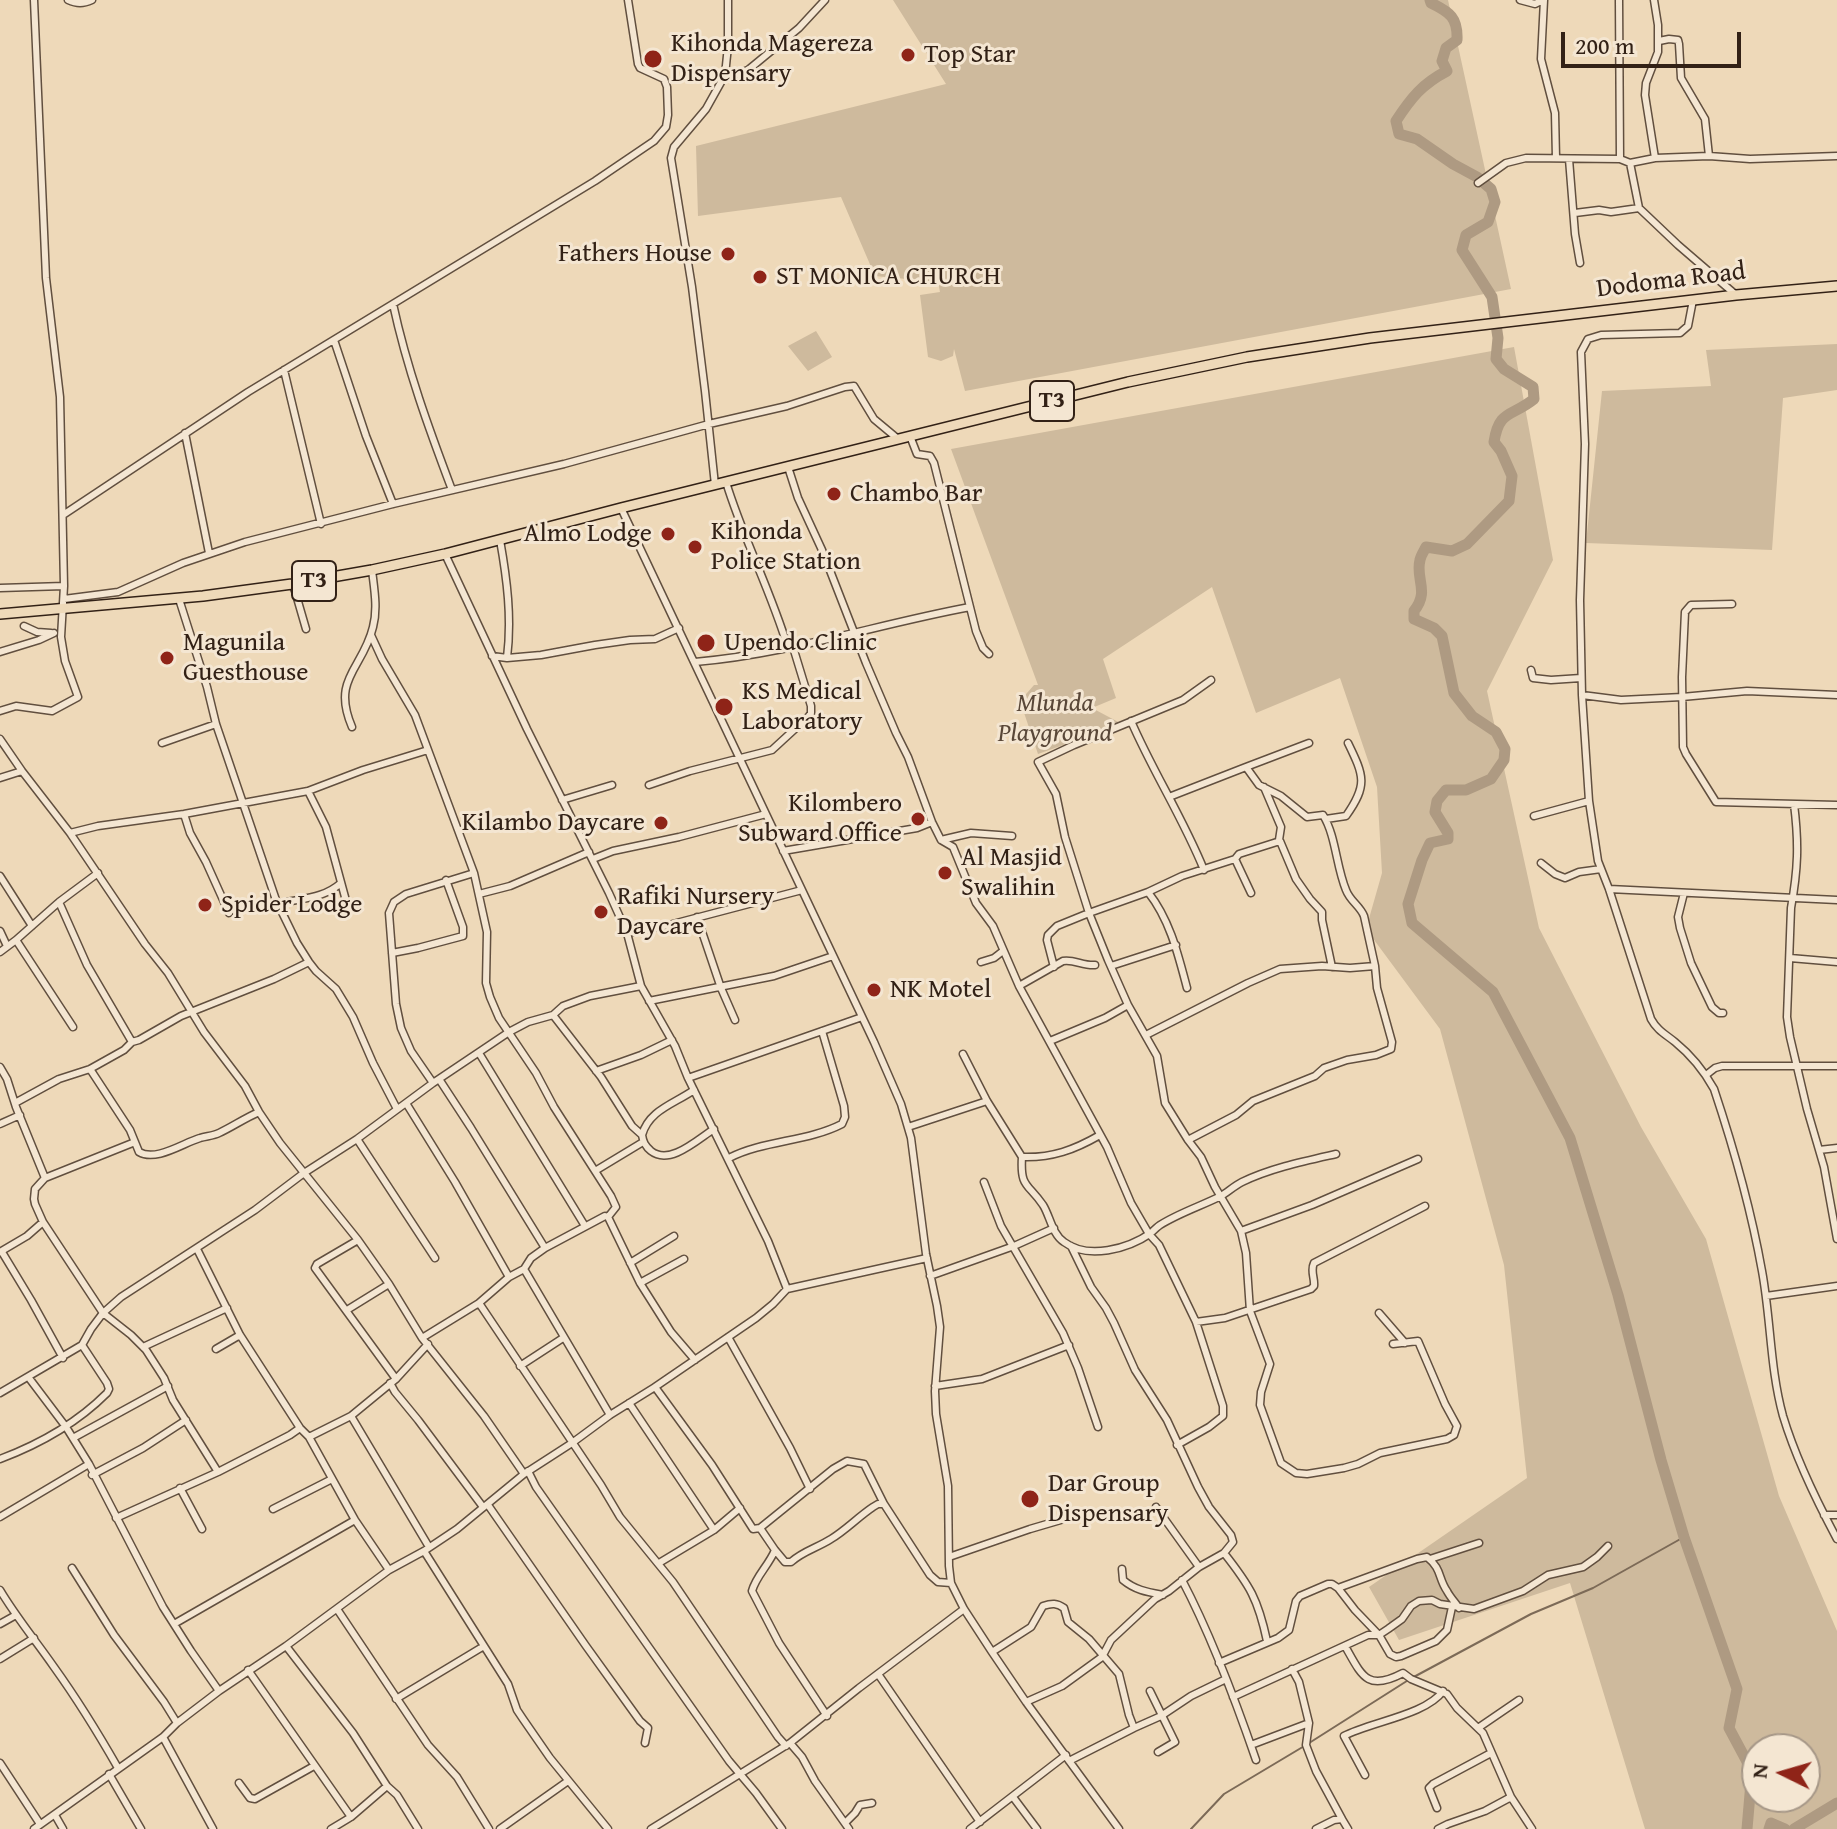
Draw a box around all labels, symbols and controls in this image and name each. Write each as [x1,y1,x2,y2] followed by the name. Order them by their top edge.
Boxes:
[1565,16,1745,66] scale bar
[671,28,873,90] place label: Kihonda Magereza Dispensary
[1575,28,1635,63] text: 200 m
[924,39,1015,71] place label: Top Star
[899,46,917,64] marker: Top Star
[642,48,664,70] marker: Kihonda Magereza Dispensary
[558,238,712,270] place label: Fathers House
[719,245,737,263] marker: Fathers House
[1595,256,1747,306] street label: Dodoma Road
[776,261,1001,293] place label: ST MONICA CHURCH
[751,268,769,286] marker: ST MONICA CHURCH
[1030,381,1074,421] road number: T3
[850,478,982,510] place label: Chambo Bar
[825,485,843,503] marker: Chambo Bar
[711,516,861,578] place label: Kihonda Police Station
[524,518,652,550] place label: Almo Lodge
[659,525,677,543] marker: Almo Lodge
[686,538,704,556] marker: Kihonda Police Station
[292,561,336,601] road number: T3
[183,627,309,688] place label: Magunila Guesthouse
[724,627,877,659] place label: Upendo Clinic
[695,632,717,654] marker: Upendo Clinic
[158,649,176,667] marker: Magunila Guesthouse
[742,676,863,738] place label: KS Medical Laboratory
[998,688,1112,750] park label: Mlunda Playground
[713,696,735,718] marker: KS Medical Laboratory
[738,788,902,850] place label: Kilombero Subward Office
[462,807,645,839] place label: Kilambo Daycare
[909,810,927,828] marker: Kilombero Subward Office
[652,814,670,832] marker: Kilambo Daycare
[961,842,1062,904] place label: Al Masjid Swalihin
[936,864,954,882] marker: Al Masjid Swalihin
[617,881,774,942] place label: Rafiki Nursery Daycare
[221,889,362,921] place label: Spider Lodge
[196,896,214,914] marker: Spider Lodge
[592,903,610,921] marker: Rafiki Nursery Daycare
[890,974,991,1006] place label: NK Motel
[865,981,883,999] marker: NK Motel
[1048,1468,1169,1530] place label: Dar Group Dispensary
[1019,1488,1041,1510] marker: Dar Group Dispensary
[1741,1733,1821,1813] north arrow
[1743,1762,1776,1780] text: N

